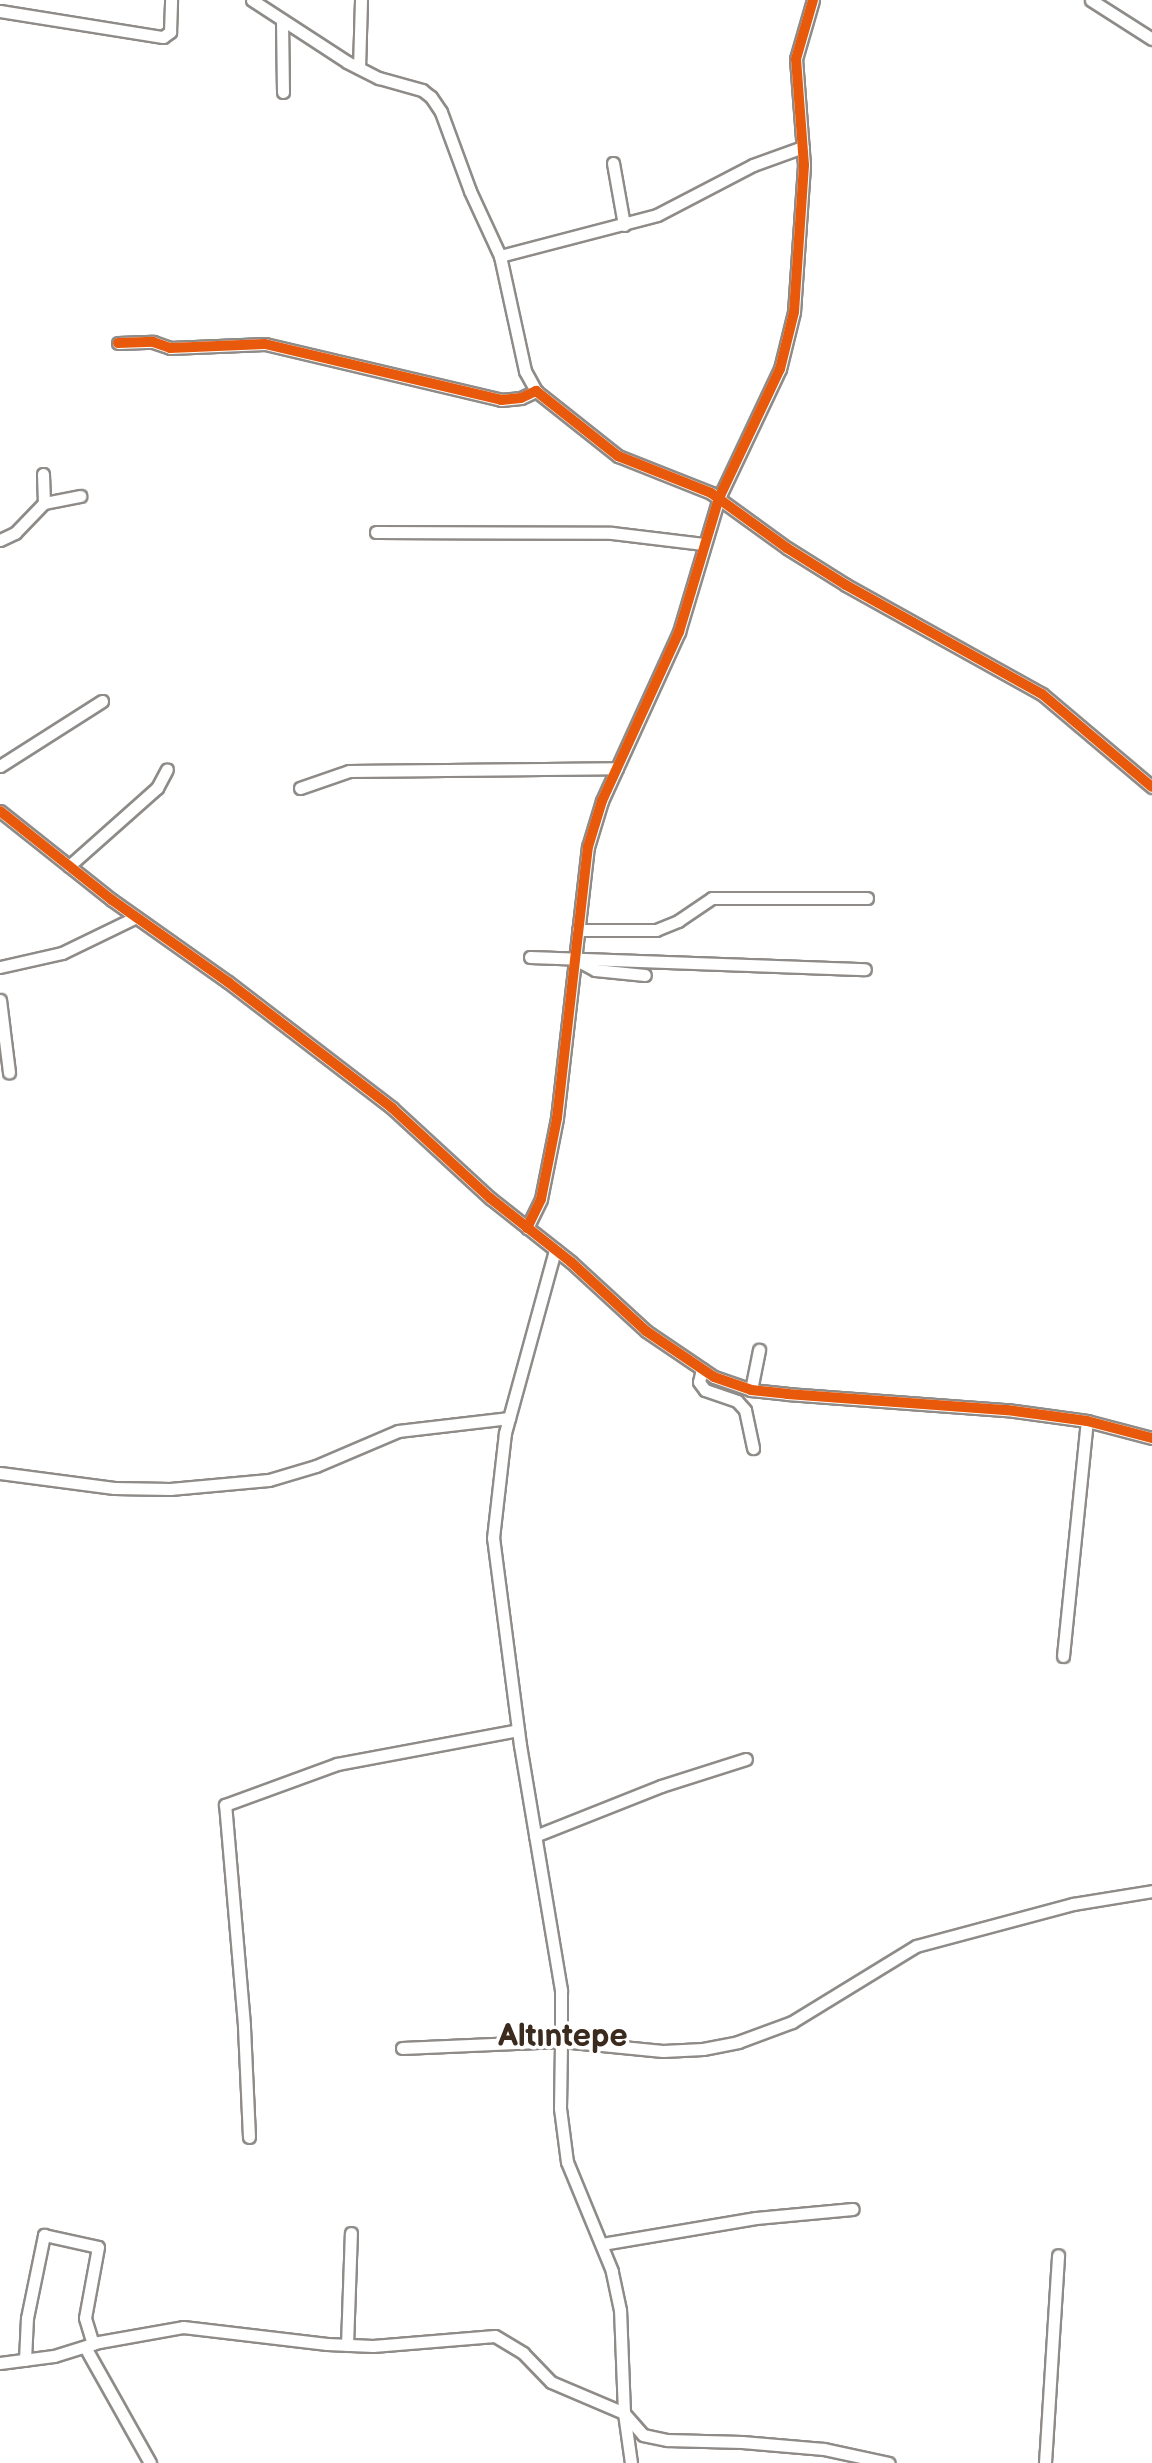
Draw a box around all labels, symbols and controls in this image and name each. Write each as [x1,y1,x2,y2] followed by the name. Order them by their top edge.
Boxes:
[498,2018,628,2056] district label: Altıntepe

